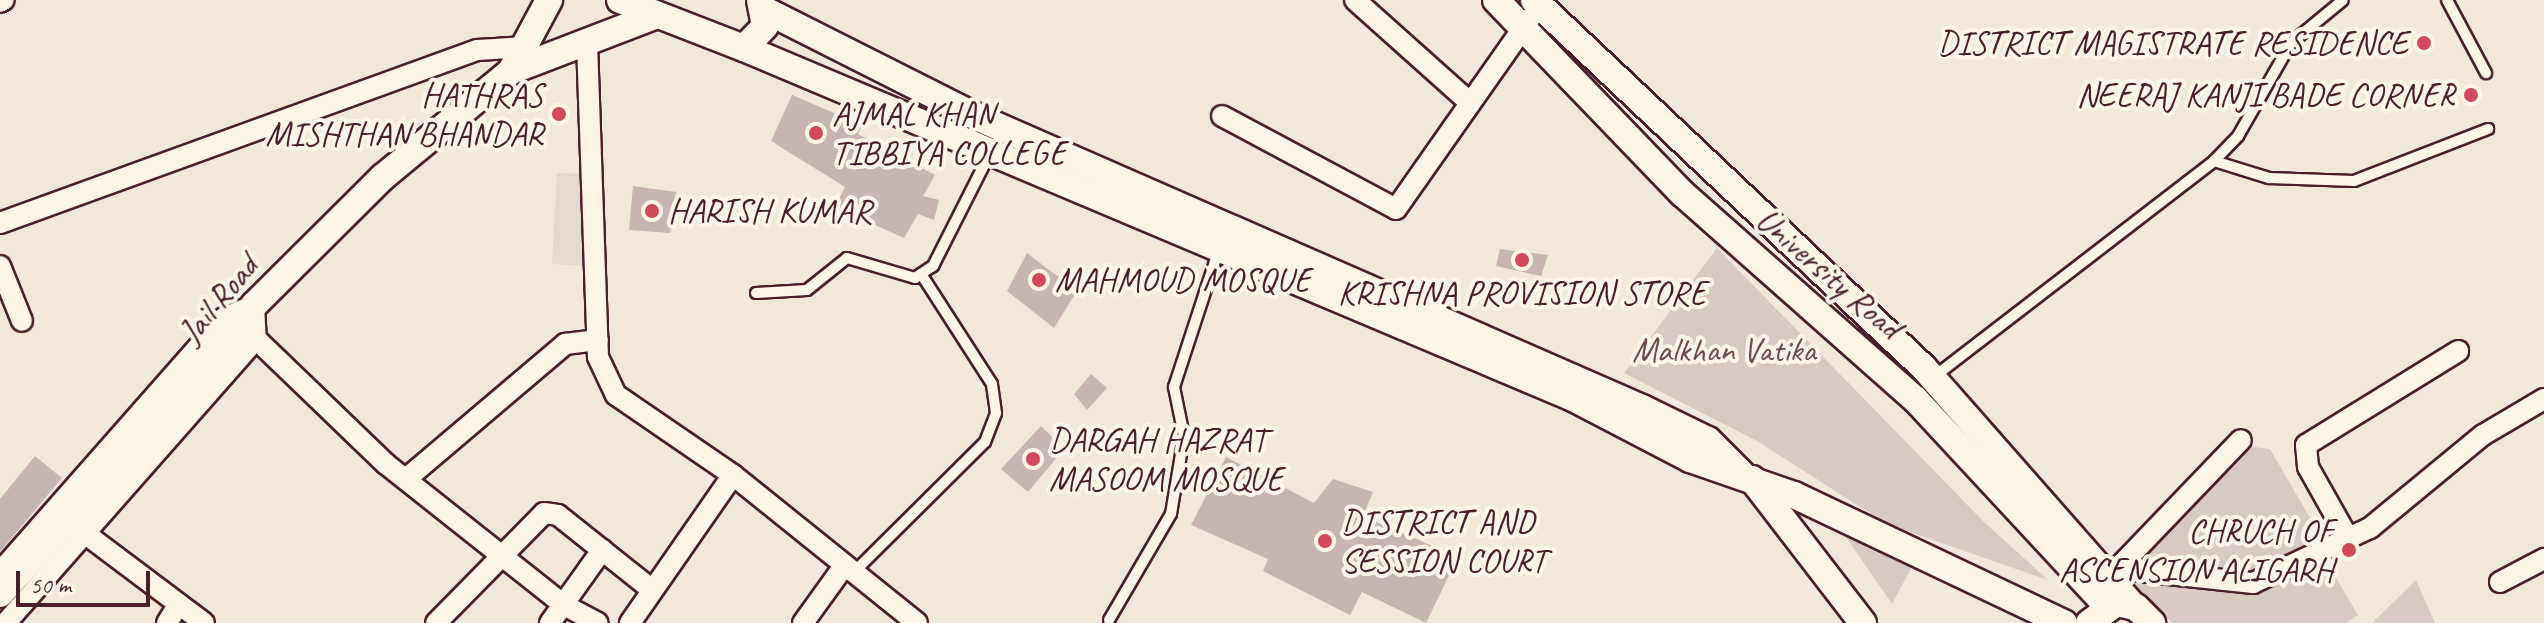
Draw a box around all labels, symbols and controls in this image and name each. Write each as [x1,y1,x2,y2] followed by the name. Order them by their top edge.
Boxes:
[1937,23,2408,63] place label: DISTRICT MAGISTRATE RESIDENCE
[2415,34,2433,52] marker: DISTRICT MAGISTRATE RESIDENCE
[264,74,543,154] place label: HATHRAS MISHTHAN BHANDAR
[2075,75,2455,115] place label: NEERAJ KANJI BADE CORNER
[2462,86,2480,104] marker: NEERAJ KANJI BADE CORNER
[832,93,1062,172] place label: AJMAL KHAN TIBBIYA COLLEGE
[550,105,568,123] marker: HATHRAS MISHTHAN BHANDAR
[807,124,825,142] marker: AJMAL KHAN TIBBIYA COLLEGE
[668,191,870,231] place label: HARISH KUMAR
[1748,199,1910,347] street label: University Road
[643,202,661,220] marker: HARISH KUMAR
[170,247,266,351] street label: Jail Road
[1513,251,1531,269] marker: KRISHNA PROVISION STORE
[1055,260,1311,300] place label: MAHMOUD MOSQUE
[1030,271,1048,289] marker: MAHMOUD MOSQUE
[1339,273,1705,313] place label: KRISHNA PROVISION STORE
[1632,330,1816,370] park label: Malkhan Vatika
[1049,419,1283,498] place label: DARGAH HAZRAT MASOOM MOSQUE
[1024,450,1042,468] marker: DARGAH HAZRAT MASOOM MOSQUE
[1341,501,1546,580] place label: DISTRICT AND SESSION COURT
[2059,510,2333,590] place label: CHRUCH OF ASCENSION ALIGARH
[1316,532,1334,550] marker: DISTRICT AND SESSION COURT
[2340,541,2358,559] marker: CHRUCH OF ASCENSION ALIGARH
[20,555,154,605] scale bar
[30,570,71,600] text: 50 m

